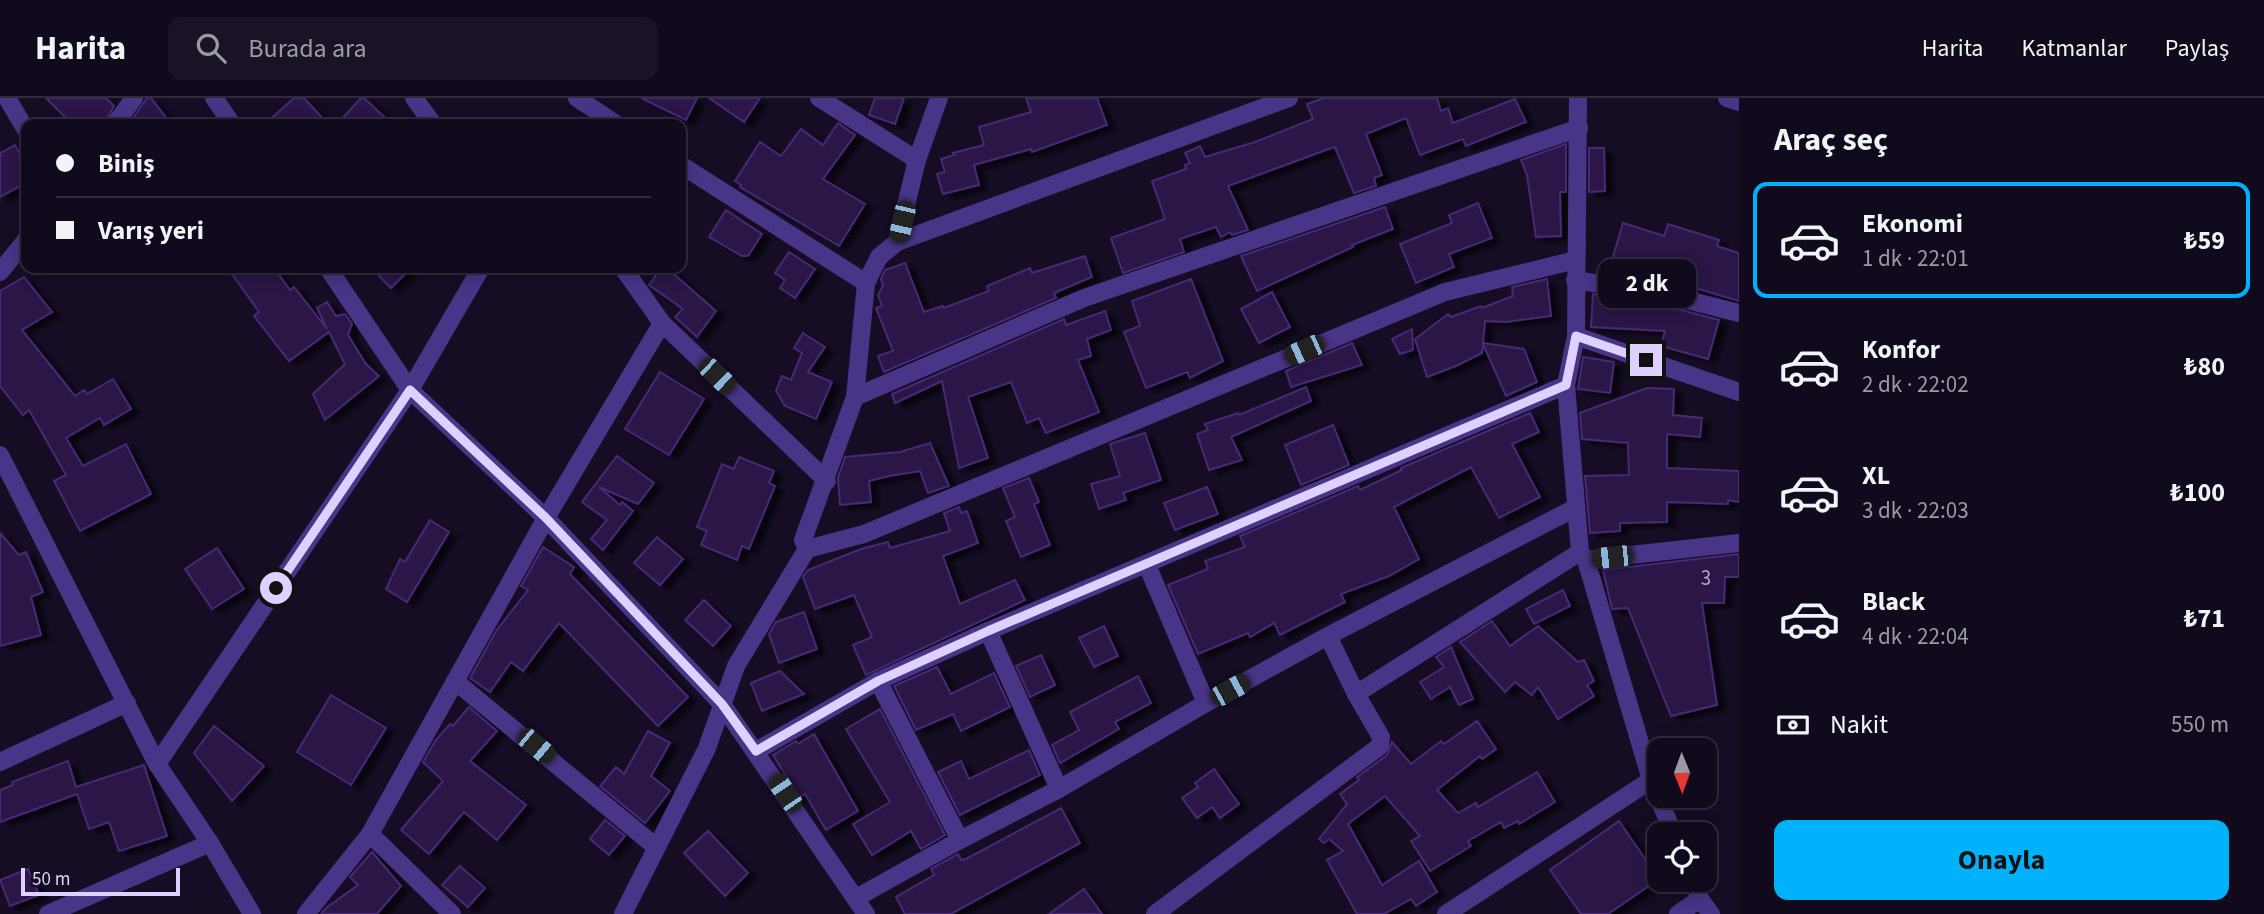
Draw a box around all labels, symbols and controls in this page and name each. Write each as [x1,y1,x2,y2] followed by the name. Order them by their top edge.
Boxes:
[168,17,658,80] search box
[35,25,126,72] text: Harita
[192,29,230,67] icon: search
[248,30,367,67] text: Burada ara
[1922,31,1983,66] text: Harita
[2021,31,2127,66] text: Katmanlar
[2165,31,2229,66] text: Paylaş
[1774,117,1888,163] text: Araç seç
[98,145,154,182] text: Biniş
[888,199,917,245] car
[1862,205,1963,242] text: Ekonomi
[1778,209,1841,272] icon: car
[98,212,204,249] text: Varış yeri
[2184,222,2225,259] text: ₺59
[1862,242,1969,275] text: 1 dk · 22:01
[1597,258,1695,308] callout: 2 dk
[1626,267,1668,300] text: 2 dk
[1862,331,1940,368] text: Konfor
[1281,332,1328,368] car
[1778,335,1841,398] icon: car
[1630,344,1662,376] route end
[2184,348,2225,385] text: ₺80
[695,354,740,398] car
[1862,368,1969,401] text: 2 dk · 22:02
[1862,457,1890,494] text: XL
[1778,461,1841,524] icon: car
[2170,474,2225,511] text: ₺100
[1862,494,1969,527] text: 3 dk · 22:03
[1591,544,1634,570] car
[1701,563,1711,593] house number: 3
[260,572,292,604] route start
[1862,583,1925,620] text: Black
[1778,587,1841,650] icon: car
[2184,600,2225,637] text: ₺71
[1862,620,1969,653] text: 4 dk · 22:04
[1207,671,1254,709] car
[1774,706,1812,744] icon: cash
[1830,706,1888,743] text: Nakit
[2171,708,2229,741] text: 550 m
[514,724,559,768] car
[1647,738,1717,808] north arrow
[1647,738,1717,892] map controls
[765,770,806,816] car
[1774,820,2229,900] button: Onayla
[1647,822,1717,892] button: locate
[21,865,180,897] scale bar
[32,866,70,893] text: 50 m

